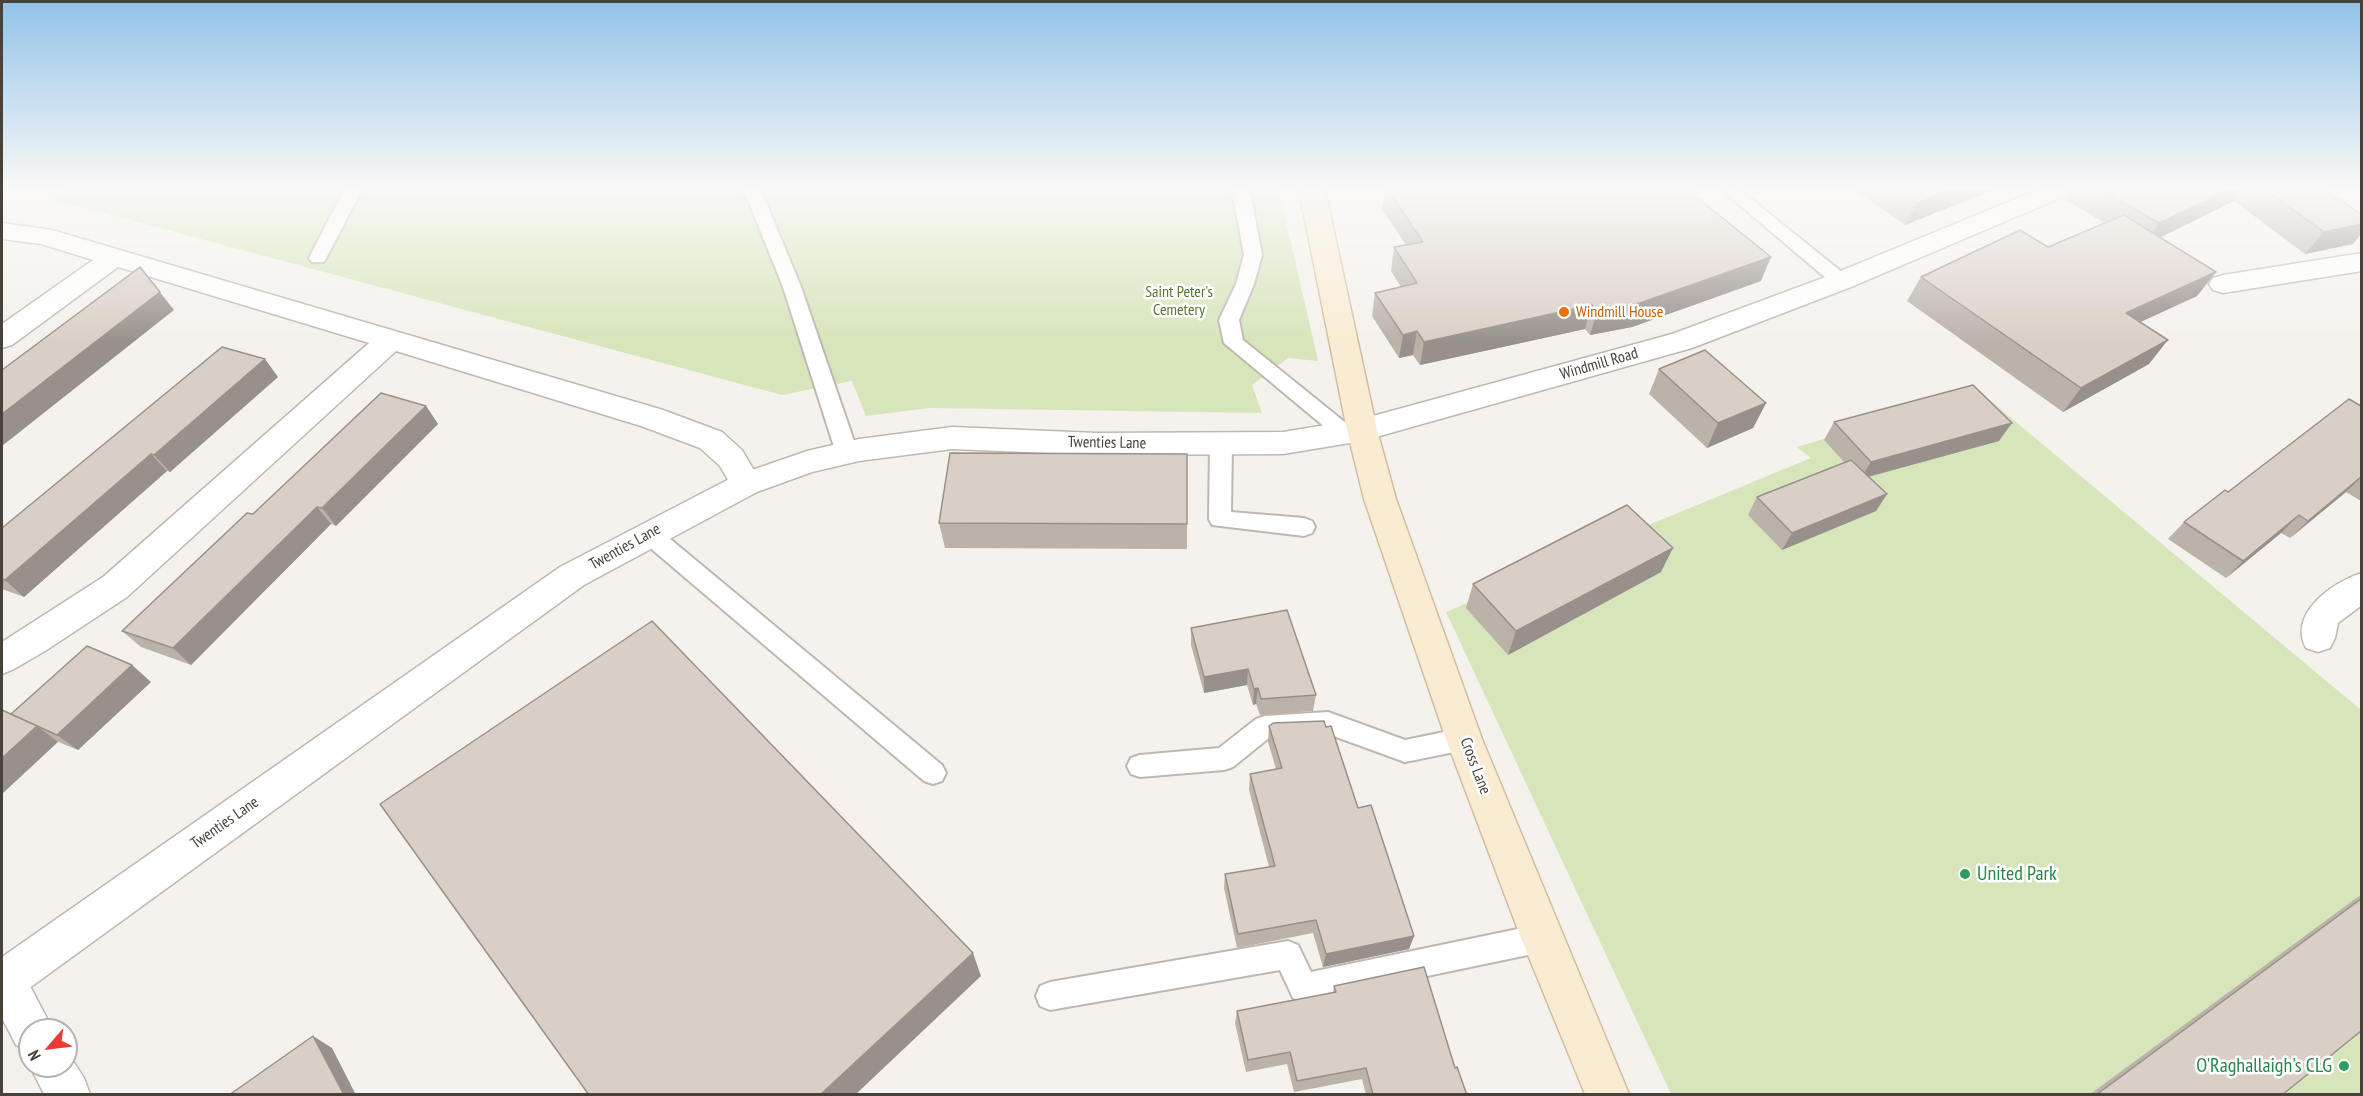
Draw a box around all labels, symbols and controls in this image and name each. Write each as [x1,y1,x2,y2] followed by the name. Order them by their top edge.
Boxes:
[1145,282,1213,320] park label: Saint Peter's Cemetery
[1576,302,1663,322] place label: Windmill House
[1557,305,1571,319] marker: Windmill House
[1558,344,1640,384] street label: Windmill Road
[1068,433,1146,453] street label: Twenties Lane
[586,520,664,574] street label: Twenties Lane
[1455,735,1495,797] street label: Cross Lane
[187,793,263,853] street label: Twenties Lane
[1977,862,2057,886] place label: United Park
[1958,867,1972,881] marker: United Park
[18,1018,78,1078] north arrow
[23,1047,45,1064] text: N
[2196,1054,2332,1078] place label: O'Raghallaigh's CLG
[2337,1059,2351,1073] marker: O'Raghallaigh's CLG

